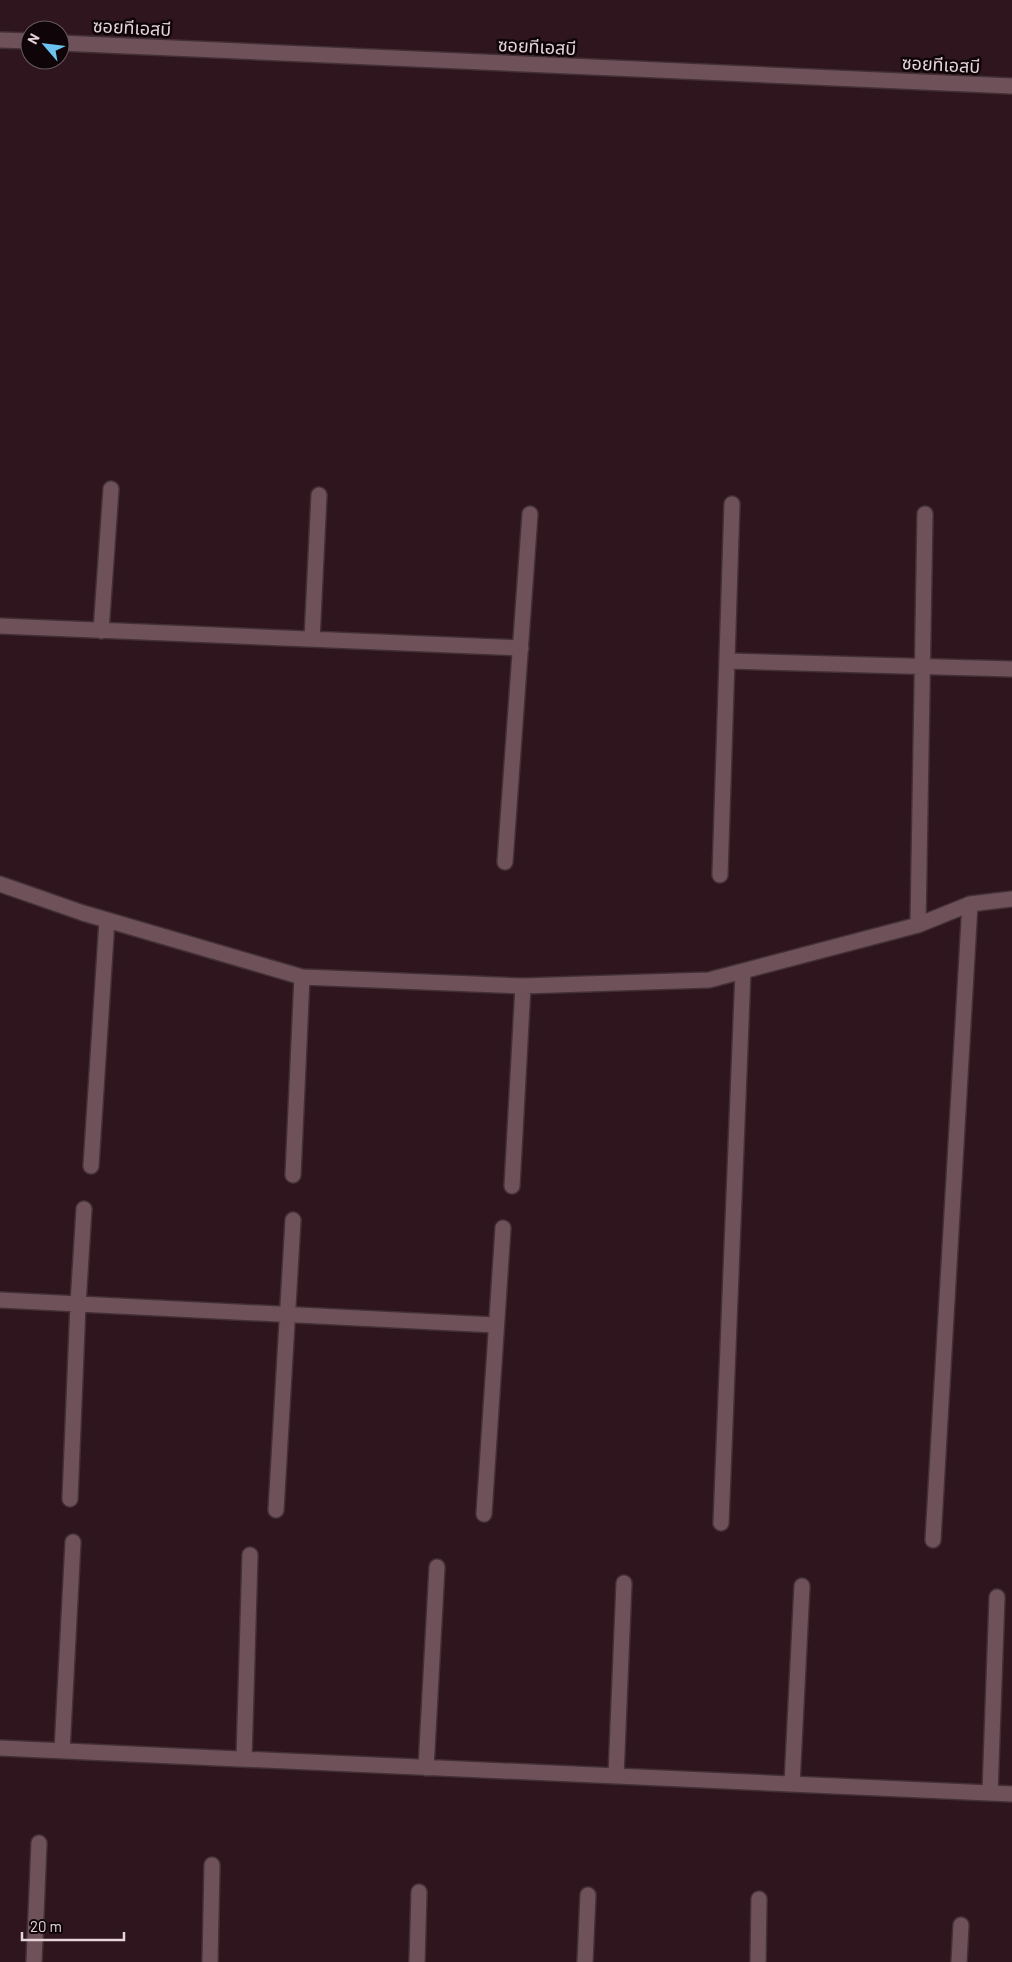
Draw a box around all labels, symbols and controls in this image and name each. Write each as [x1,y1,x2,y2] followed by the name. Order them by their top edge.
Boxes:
[92,14,172,40] street label: ซอยทีเอสบี
[20,20,70,70] north arrow
[23,31,43,47] text: N
[497,33,577,59] street label: ซอยทีเอสบี
[901,51,981,77] street label: ซอยทีเอสบี
[22,1910,125,1942] scale bar
[30,1917,62,1935] text: 20 m

